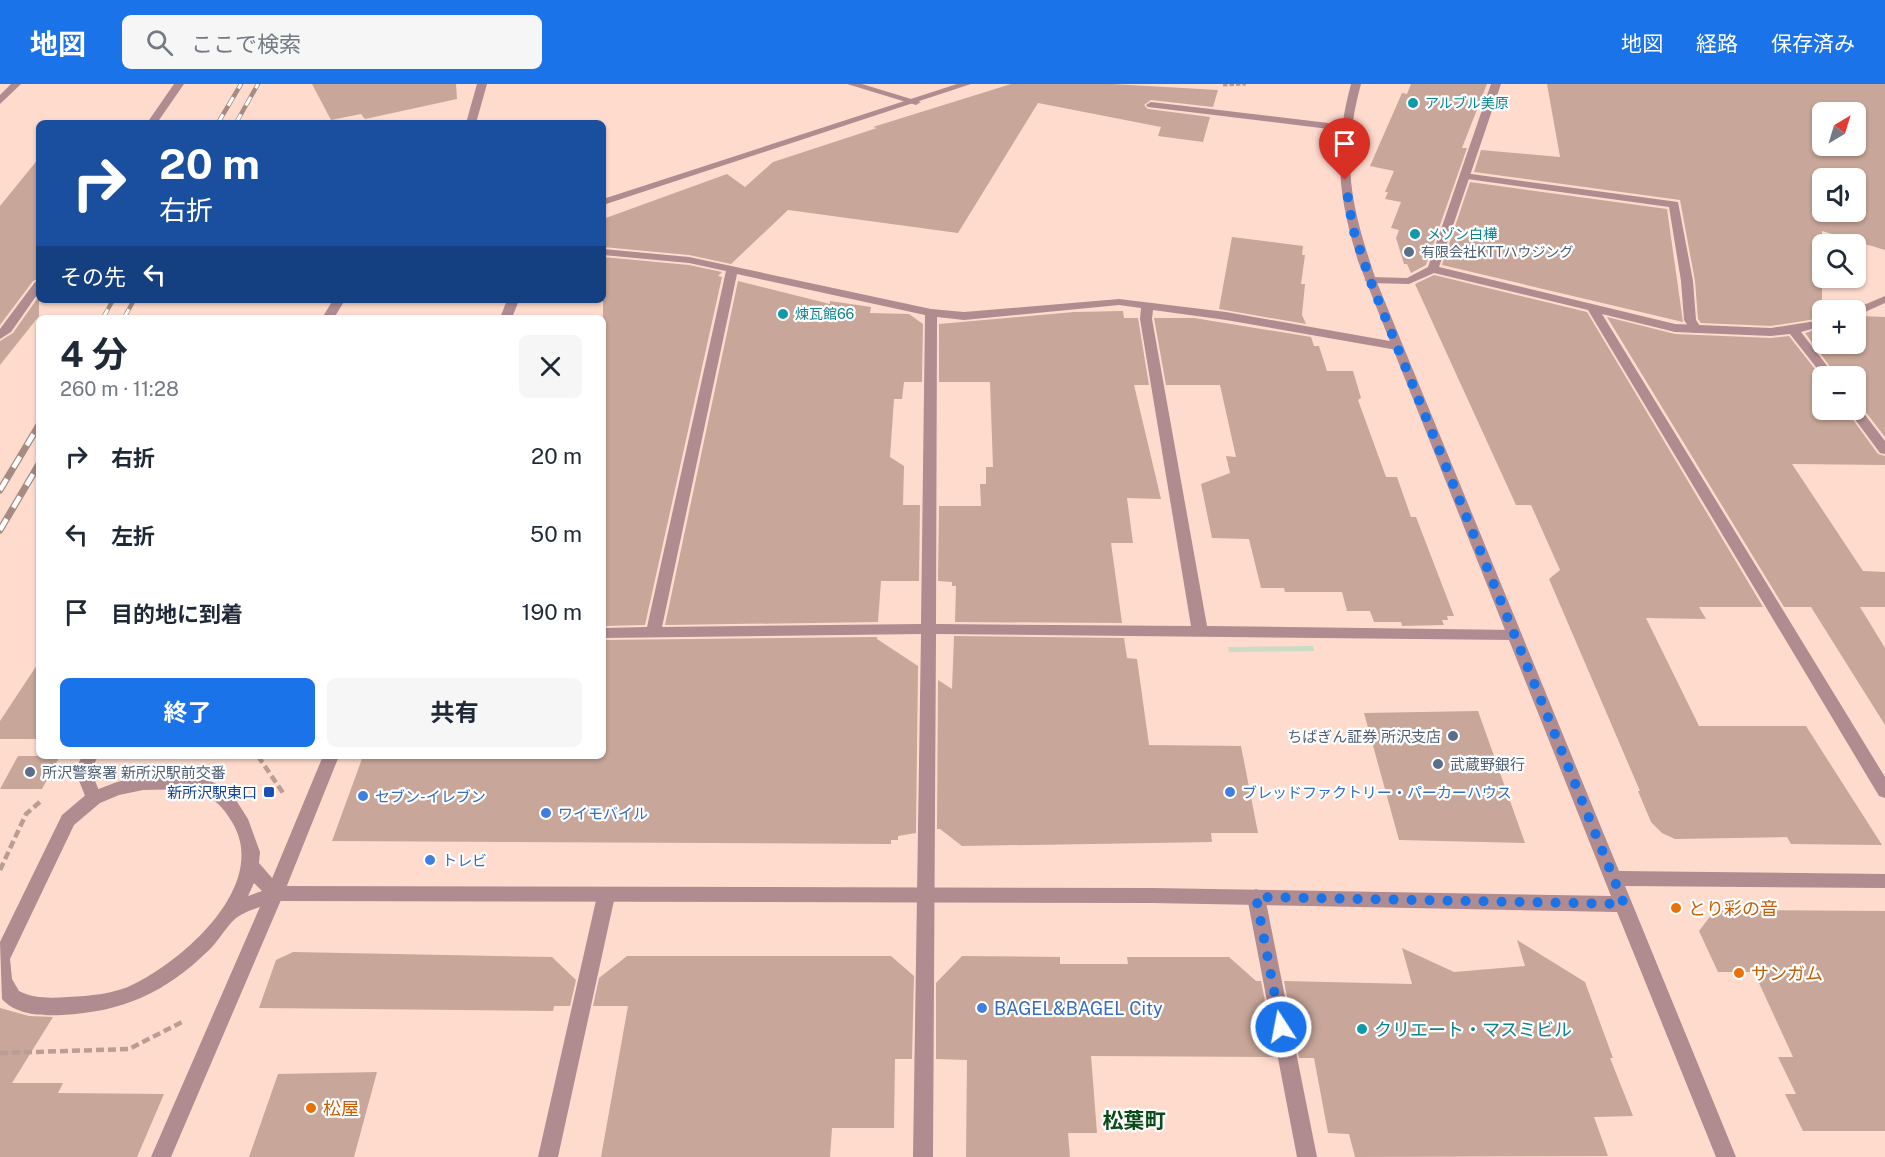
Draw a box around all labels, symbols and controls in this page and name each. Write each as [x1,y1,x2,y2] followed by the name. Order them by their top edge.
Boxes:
[122,15,542,69] search box
[143,26,176,59] icon: search
[30,27,86,60] text: 地図
[191,31,301,57] text: ここで検索
[1621,31,1663,56] text: 地図
[1696,31,1738,56] text: 経路
[1771,31,1855,56] text: 保存済み
[1425,95,1509,111] place label: アルブル美原
[1406,96,1420,110] marker: アルブル美原
[1812,102,1866,156] north arrow
[1812,102,1866,420] map controls
[1319,118,1370,180] pin
[1328,127,1361,160] icon: arrive
[159,139,260,188] text: 20 m
[60,144,138,222] icon: right
[1812,168,1866,222] button: sound
[159,194,213,226] text: 右折
[1427,226,1497,242] place label: メゾン白樺
[1408,227,1422,241] marker: メゾン白樺
[1812,234,1866,288] button: search
[1421,244,1574,260] place label: 有限会社KTTハウジング
[1402,245,1416,259] marker: 有限会社KTTハウジング
[138,258,171,291] icon: left
[60,264,126,290] text: その先
[1812,300,1866,354] button: +
[795,306,855,322] place label: 煉瓦館66
[776,307,790,321] marker: 煉瓦館66
[60,333,128,375] text: 4 分
[519,335,582,398] button: close
[1812,366,1866,420] button: −
[60,377,179,401] text: 260 m · 11:28
[60,440,93,473] icon: right
[531,443,582,469] text: 20 m
[111,445,155,471] text: 右折
[60,518,93,551] icon: left
[530,521,582,547] text: 50 m
[111,523,155,549] text: 左折
[60,596,93,629] icon: arrive
[522,599,582,625] text: 190 m
[111,601,243,627] text: 目的地に到着
[60,678,315,747] button: 終了
[327,678,582,747] button: 共有
[1287,728,1441,745] place label: ちばぎん証券 所沢支店
[1446,729,1460,743] marker: ちばぎん証券 所沢支店
[1450,756,1525,773] place label: 武蔵野銀行
[1431,757,1445,771] marker: 武蔵野銀行
[42,764,226,781] place label: 所沢警察署 新所沢駅前交番
[23,765,37,779] marker: 所沢警察署 新所沢駅前交番
[167,784,257,801] place label: 新所沢駅東口
[1242,784,1512,801] place label: ブレッドファクトリー・パーカーハウス
[262,785,276,799] marker: 新所沢駅東口
[1223,785,1237,799] marker: ブレッドファクトリー・パーカーハウス
[375,788,486,805] place label: セブン-イレブン
[356,789,370,803] marker: セブン-イレブン
[558,805,648,822] place label: ワイモバイル
[539,806,553,820] marker: ワイモバイル
[442,852,487,869] place label: トレビ
[423,853,437,867] marker: トレビ
[1688,898,1778,919] place label: とり彩の音
[1669,901,1683,915] marker: とり彩の音
[1751,963,1823,984] place label: サンガム
[1732,966,1746,980] marker: サンガム
[1249,995,1313,1059] position arrow
[994,998,1163,1019] place label: BAGEL&BAGEL City
[975,1001,989,1015] marker: BAGEL&BAGEL City
[1374,1019,1572,1040] place label: クリエート・マスミビル
[1355,1022,1369,1036] marker: クリエート・マスミビル
[323,1098,359,1119] place label: 松屋
[304,1101,318,1115] marker: 松屋
[1103,1108,1166,1133] district label: 松葉町

